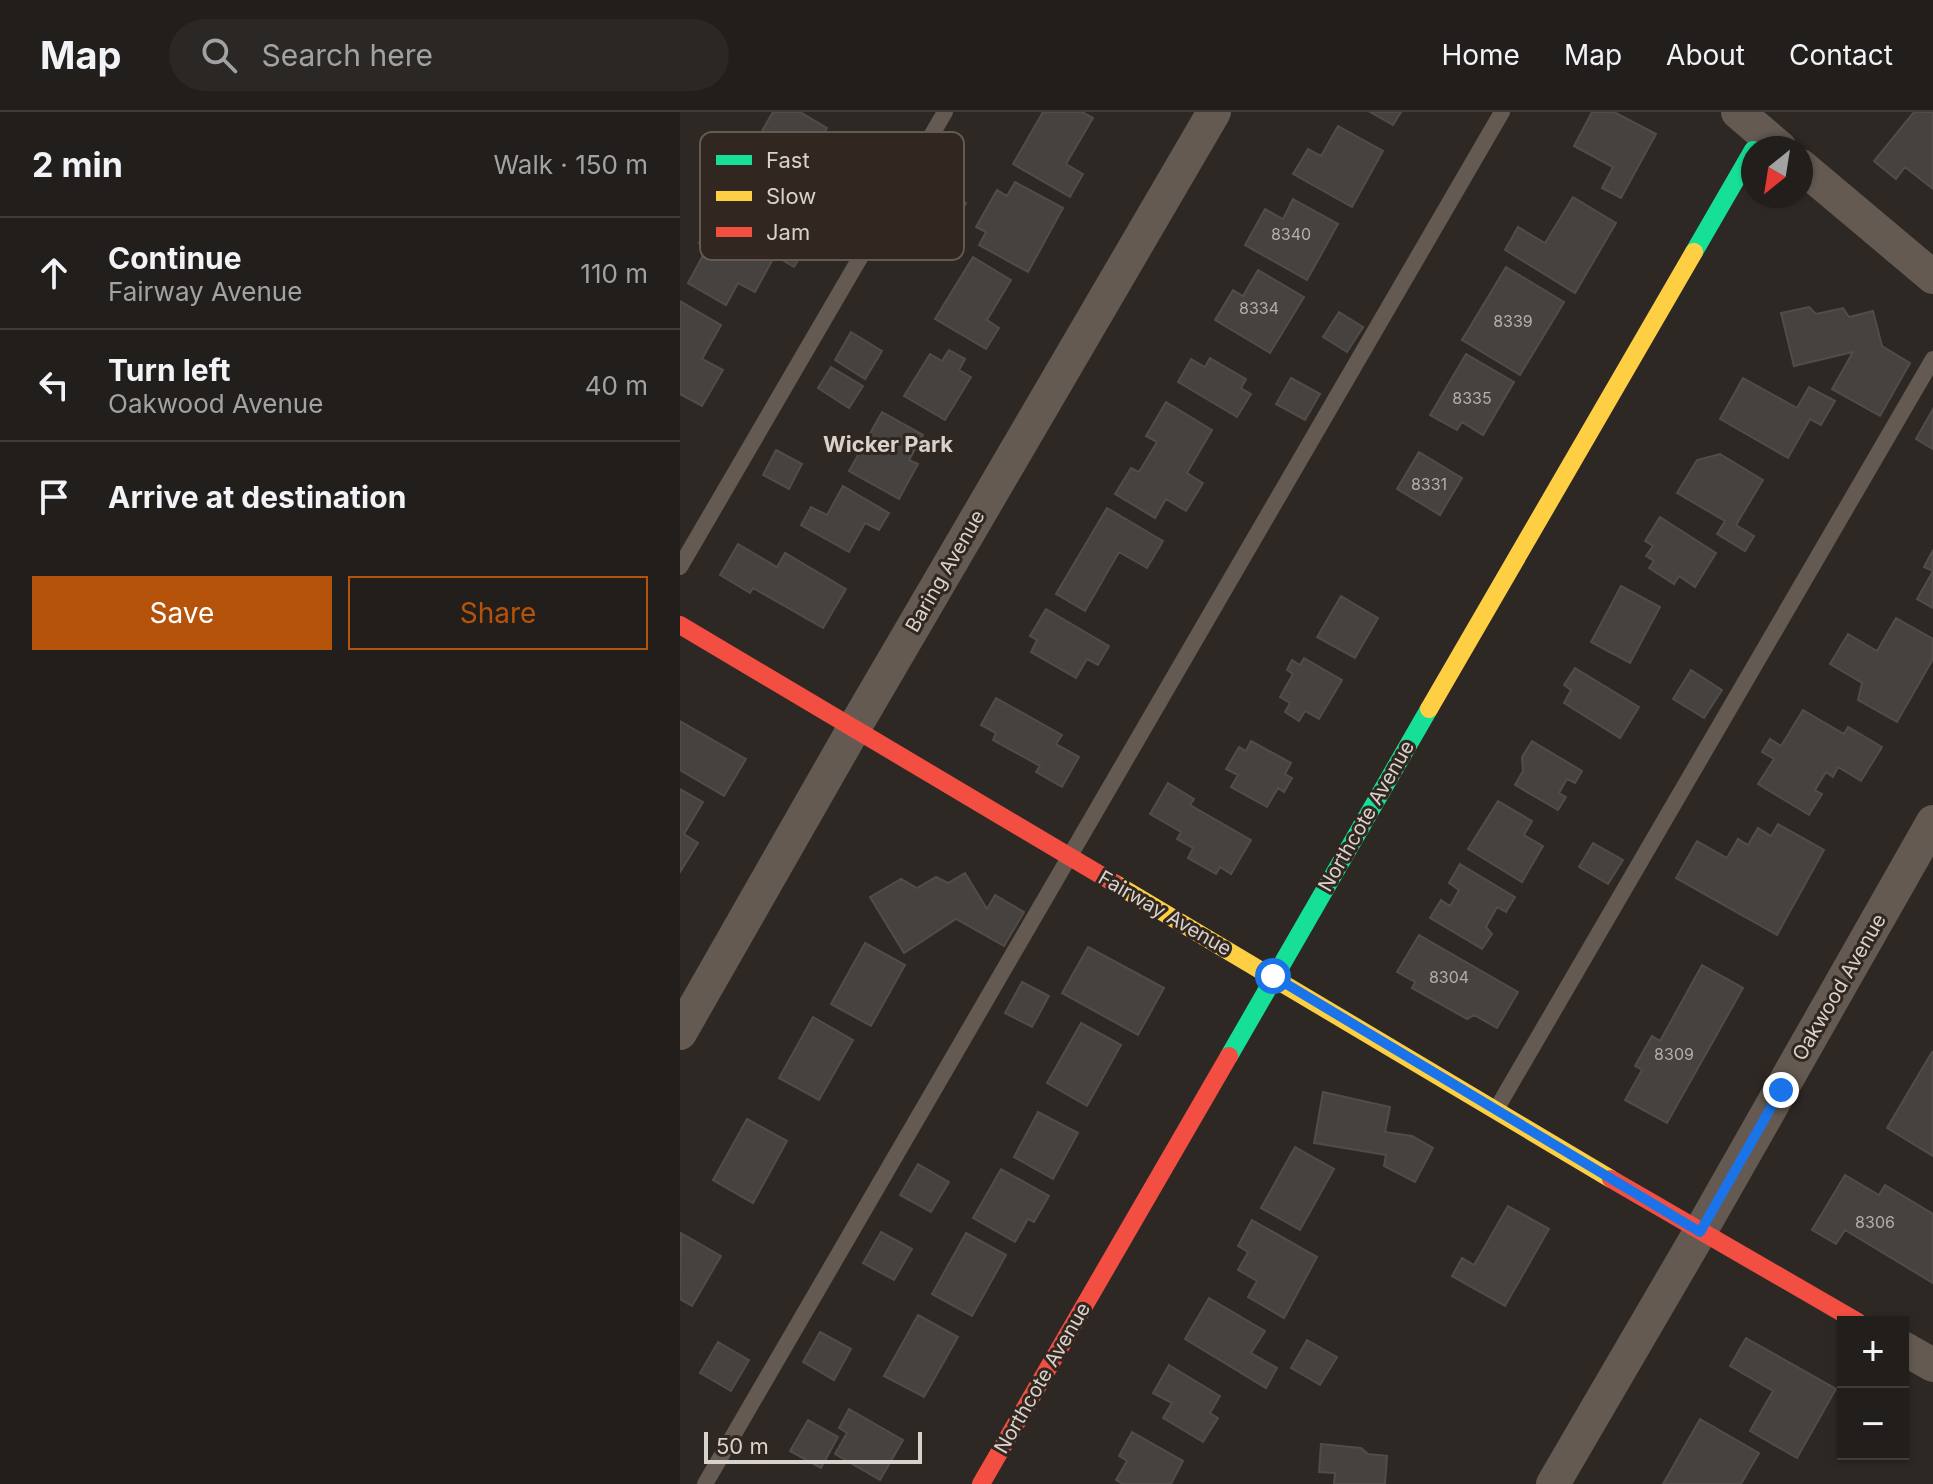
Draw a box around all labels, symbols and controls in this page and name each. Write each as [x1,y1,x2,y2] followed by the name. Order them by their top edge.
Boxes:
[169,19,729,91] search box
[40,32,121,78] text: Map
[197,33,241,77] icon: search
[261,37,433,73] text: Search here
[1441,38,1520,72] text: Home
[1564,38,1622,72] text: Map
[1666,38,1745,72] text: About
[1789,38,1893,72] text: Contact
[700,132,964,260] legend
[1741,136,1813,208] north arrow
[32,144,123,185] text: 2 min
[766,147,810,173] text: Fast
[494,149,648,180] text: Walk · 150 m
[766,183,816,209] text: Slow
[766,219,810,245] text: Jam
[1271,224,1311,244] house number: 8340
[108,240,242,276] text: Continue
[32,251,76,295] icon: ahead
[580,258,648,289] text: 110 m
[108,276,302,307] text: Fairway Avenue
[1239,298,1279,318] house number: 8334
[1493,311,1533,331] house number: 8339
[108,352,230,388] text: Turn left
[32,363,76,407] icon: left
[585,370,648,401] text: 40 m
[108,388,323,419] text: Oakwood Avenue
[1452,388,1492,408] house number: 8335
[823,431,953,457] district label: Wicker Park
[1411,474,1447,494] house number: 8331
[32,475,76,519] icon: arrive
[108,479,406,515] text: Arrive at destination
[900,506,990,636] street label: Baring Avenue
[32,576,332,650] button: Save
[348,576,648,650] button: Share
[1313,736,1419,896] street label: Northcote Avenue
[1094,865,1236,961] street label: Fairway Avenue
[1787,909,1891,1065] street label: Oakwood Avenue
[1255,958,1291,994] route start
[1429,967,1469,987] house number: 8304
[1654,1044,1694,1064] house number: 8309
[1763,1072,1799,1108] route end
[1855,1212,1895,1232] house number: 8306
[989,1298,1095,1458] street label: Northcote Avenue
[1837,1316,1909,1460] map controls
[1837,1316,1909,1388] button: +
[1837,1388,1909,1460] button: −
[704,1428,922,1464] scale bar
[716,1433,769,1459] text: 50 m

